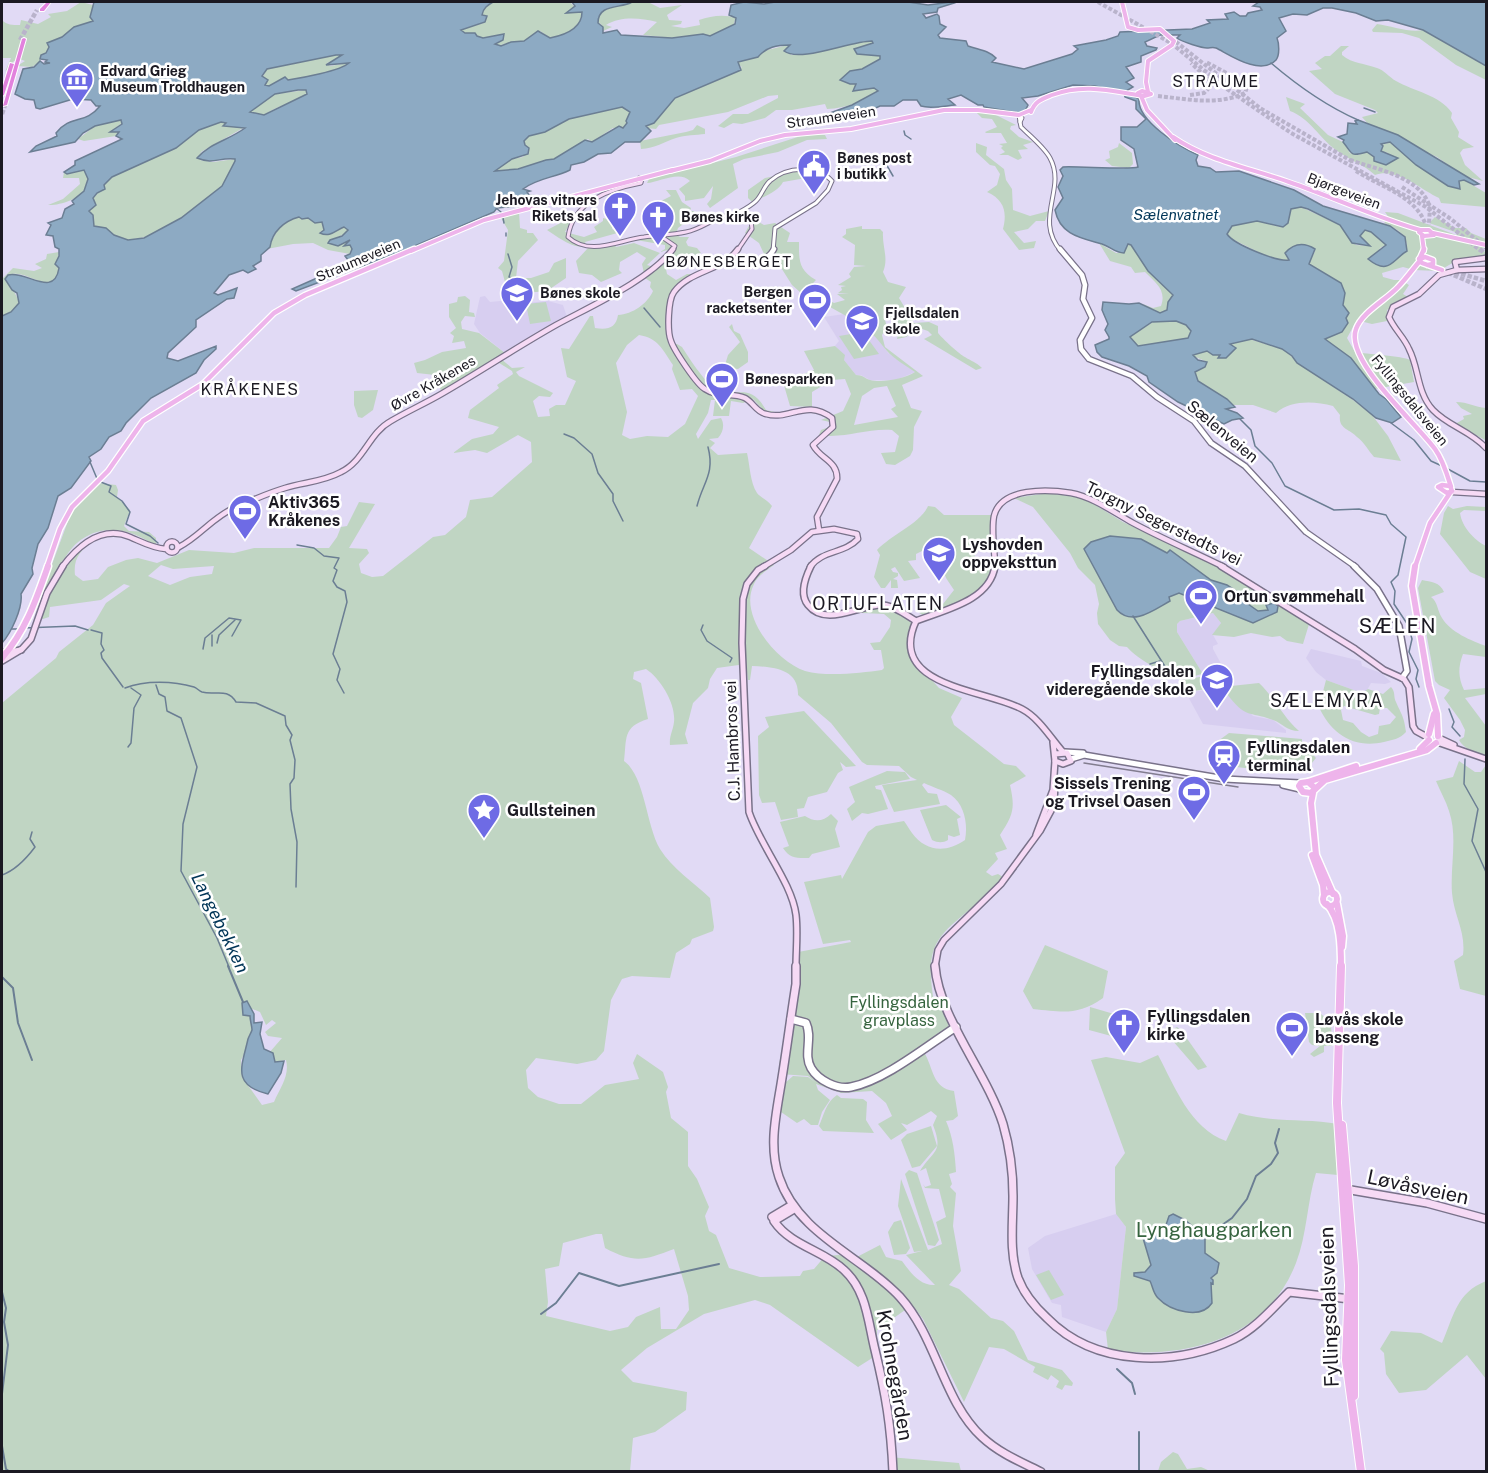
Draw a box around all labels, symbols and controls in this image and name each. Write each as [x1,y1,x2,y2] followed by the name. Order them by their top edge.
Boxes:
[59,61,95,108] museum icon: Edvard Grieg Museum Troldhaugen
[100,63,245,95] place label: Edvard Grieg Museum Troldhaugen
[1172,72,1260,91] district label: STRAUME
[785,103,877,131] street label: Straumeveien
[796,148,832,195] public building icon: Bønes post i butikk
[837,150,912,182] place label: Bønes post i butikk
[1305,170,1383,212] street label: Bjørgeveien
[602,190,638,237] church icon: Jehovas vitners Rikets sal
[496,192,597,224] place label: Jehovas vitners Rikets sal
[640,199,676,246] church icon: Bønes kirke
[1133,206,1219,223] water label: Sælenvatnet
[681,209,760,225] place label: Bønes kirke
[313,235,403,285] street label: Straumeveien
[665,253,793,270] district label: BØNESBERGET
[499,275,535,322] school or university icon: Bønes skole
[797,282,833,329] sports icon: Bergen racketsenter
[707,284,792,316] place label: Bergen racketsenter
[540,285,620,301] place label: Bønes skole
[844,303,880,350] school or university icon: Fjellsdalen skole
[885,305,959,337] place label: Fjellsdalen skole
[1368,351,1452,449] street label: Fyllingsdalsveien
[388,352,478,414] street label: Øvre Kråkenes
[704,361,740,408] sports icon: Bønesparken
[745,371,833,387] place label: Bønesparken
[201,378,299,399] district label: KRÅKENES
[1183,396,1262,467] street label: Sælenveien
[1083,477,1245,569] street label: Torgny Segerstedts vei
[227,493,263,540] sports icon: Aktiv365 Kråkenes
[268,493,340,530] place label: Aktiv365 Kråkenes
[921,535,957,582] school or university icon: Lyshovden oppveksttun
[962,535,1057,572] place label: Lyshovden oppveksttun
[1183,578,1219,625] sports icon: Ortun svømmehall
[1224,587,1365,606] place label: Ortun svømmehall
[812,593,944,614] district label: ORTUFLATEN
[1359,614,1437,638] district label: SÆLEN
[1046,662,1194,699] place label: Fyllingsdalen videregående skole
[1199,662,1235,709] school or university icon: Fyllingsdalen videregående skole
[721,680,744,802] street label: C.J. Hambros vei
[1270,690,1384,711] district label: SÆLEMYRA
[1206,738,1242,785] station icon: Fyllingsdalen terminal
[1247,738,1350,775] place label: Fyllingsdalen terminal
[1045,774,1171,811] place label: Sissels Trening og Trivsel Oasen
[1176,774,1212,821] sports icon: Sissels Trening og Trivsel Oasen
[466,792,502,839] place icon: Gullsteinen
[507,801,595,820] place label: Gullsteinen
[187,869,254,976] water label: Langebekken
[849,993,949,1030] park label: Fyllingsdalen gravplass
[1106,1007,1142,1054] church icon: Fyllingsdalen kirke
[1147,1007,1250,1044] place label: Fyllingsdalen kirke
[1274,1010,1310,1057] sports icon: Løvås skole basseng
[1315,1010,1403,1047] place label: Løvås skole basseng
[1365,1165,1471,1209] street label: Løvåsveien
[1136,1218,1292,1242] park label: Lynghaugparken
[1314,1226,1344,1388] street label: Fyllingsdalsveien
[872,1308,918,1442] street label: Krohnegården

